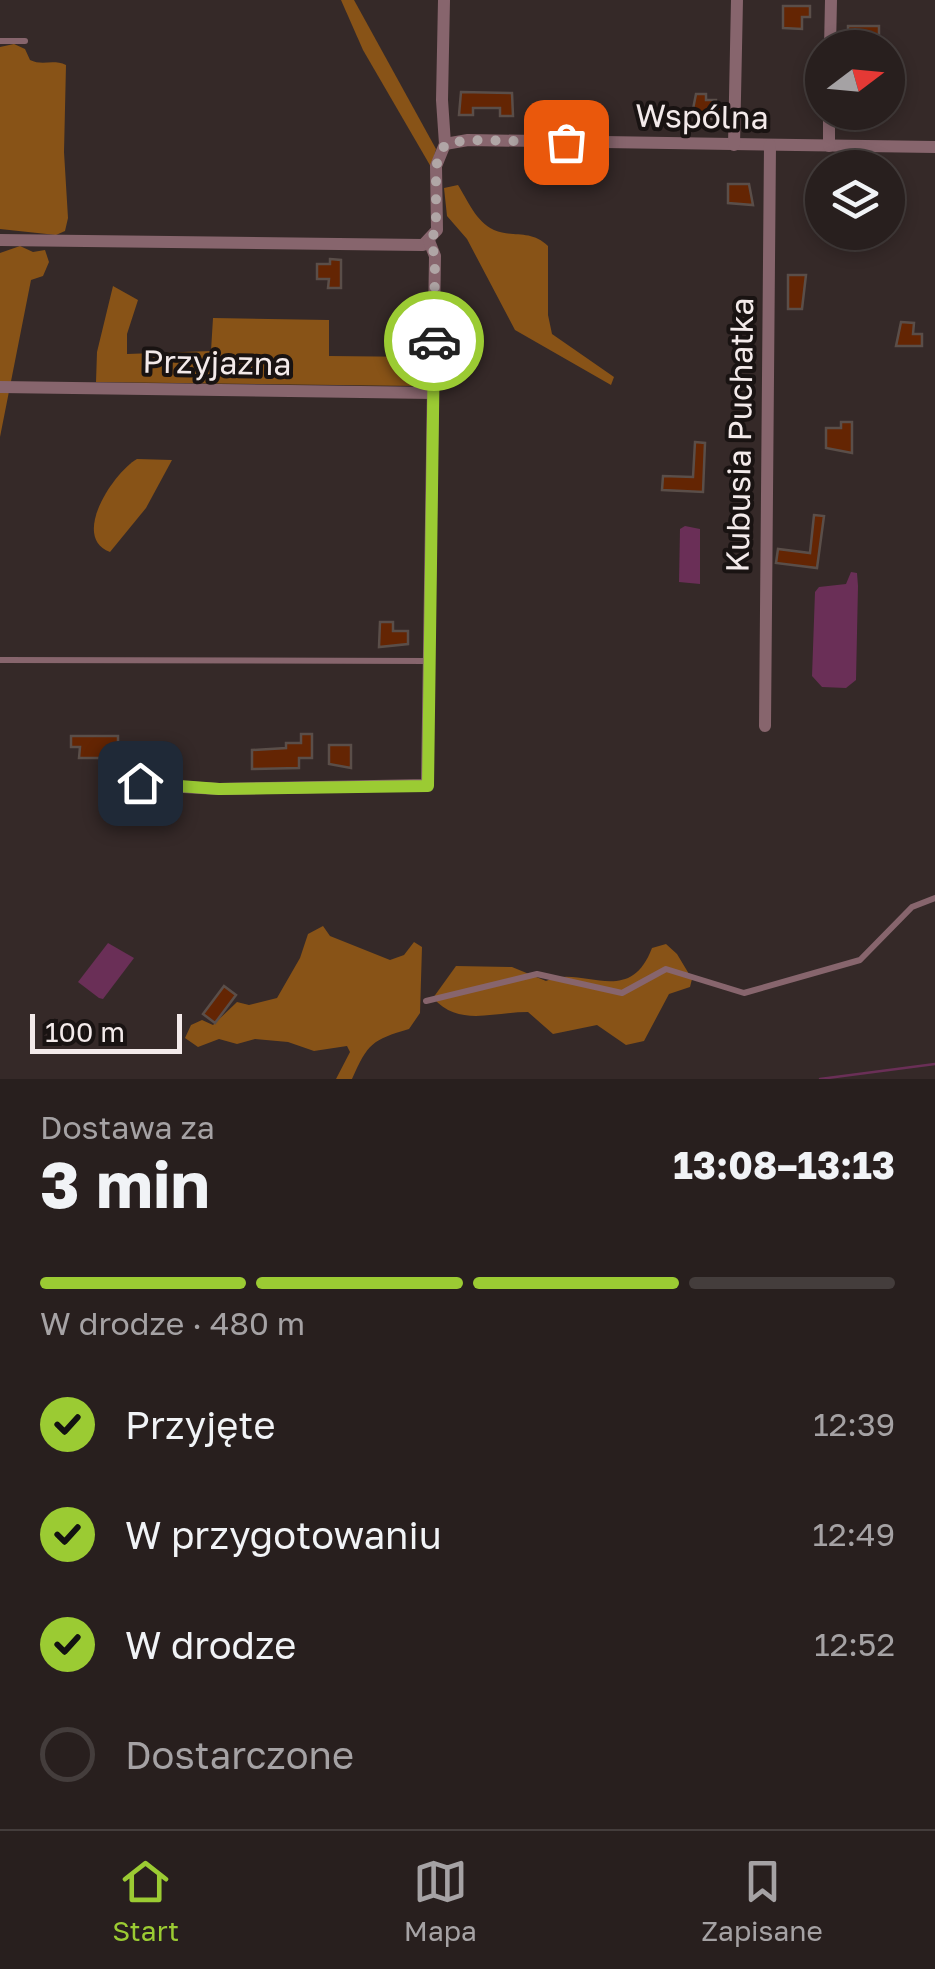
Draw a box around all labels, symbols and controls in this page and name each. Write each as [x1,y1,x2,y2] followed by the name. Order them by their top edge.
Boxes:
[805,30,905,130] north arrow
[805,30,905,250] map controls
[635,96,769,136] street label: Wspólna
[524,100,609,185] pin
[539,115,594,170] icon: bag
[805,150,905,250] button: layers
[384,291,484,391] courier
[718,297,760,573] street label: Kubusia Puchatka
[407,314,462,369] icon: car
[142,342,292,382] street label: Przyjazna
[98,741,183,826] pin
[113,756,168,811] icon: home
[30,1009,182,1054] scale bar
[45,1015,125,1048] text: 100 m
[40,1108,215,1146] text: Dostawa za
[673,1142,895,1187] text: 13:08–13:13
[40,1144,210,1222] text: 3 min
[40,1304,305,1342] text: W drodze · 480 m
[40,1397,95,1452] icon: check
[125,1402,276,1447] text: Przyjęte
[813,1405,895,1443] text: 12:39
[40,1507,95,1562] icon: check
[125,1512,442,1557] text: W przygotowaniu
[812,1515,895,1553] text: 12:49
[40,1617,95,1672] icon: check
[125,1622,296,1667] text: W drodze
[814,1625,895,1663] text: 12:52
[125,1732,354,1777] text: Dostarczone
[112,1854,179,1947] tab: Start
[404,1854,477,1947] tab: Mapa
[701,1854,823,1947] tab: Zapisane

